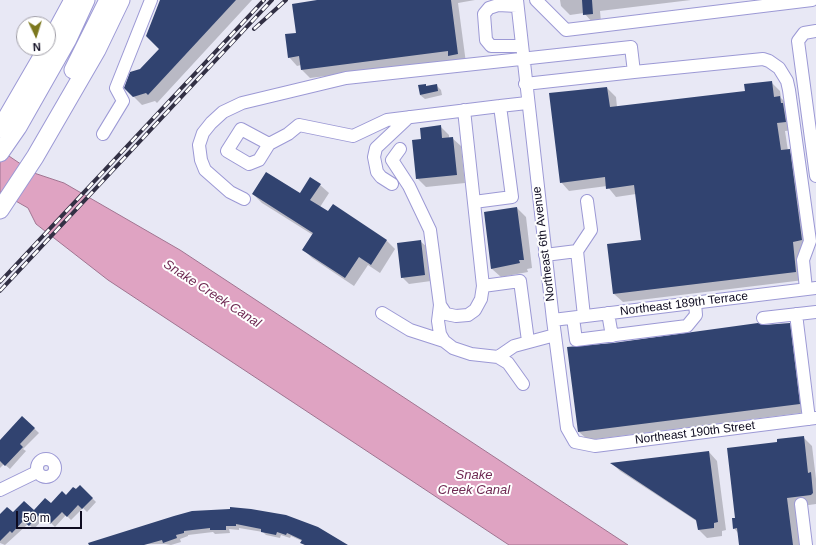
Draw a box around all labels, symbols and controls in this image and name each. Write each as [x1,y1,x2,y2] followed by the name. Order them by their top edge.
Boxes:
[16,16,56,56] north arrow
[32,41,41,53] text: N
[530,186,558,302] street label: Northeast 6th Avenue
[160,257,264,331] water label: Snake Creek Canal
[619,289,749,319] street label: Northeast 189th Terrace
[634,418,756,448] street label: Northeast 190th Street
[438,467,510,498] water label: Snake Creek Canal
[18,503,84,529] scale bar
[23,511,50,525] text: 50 m

